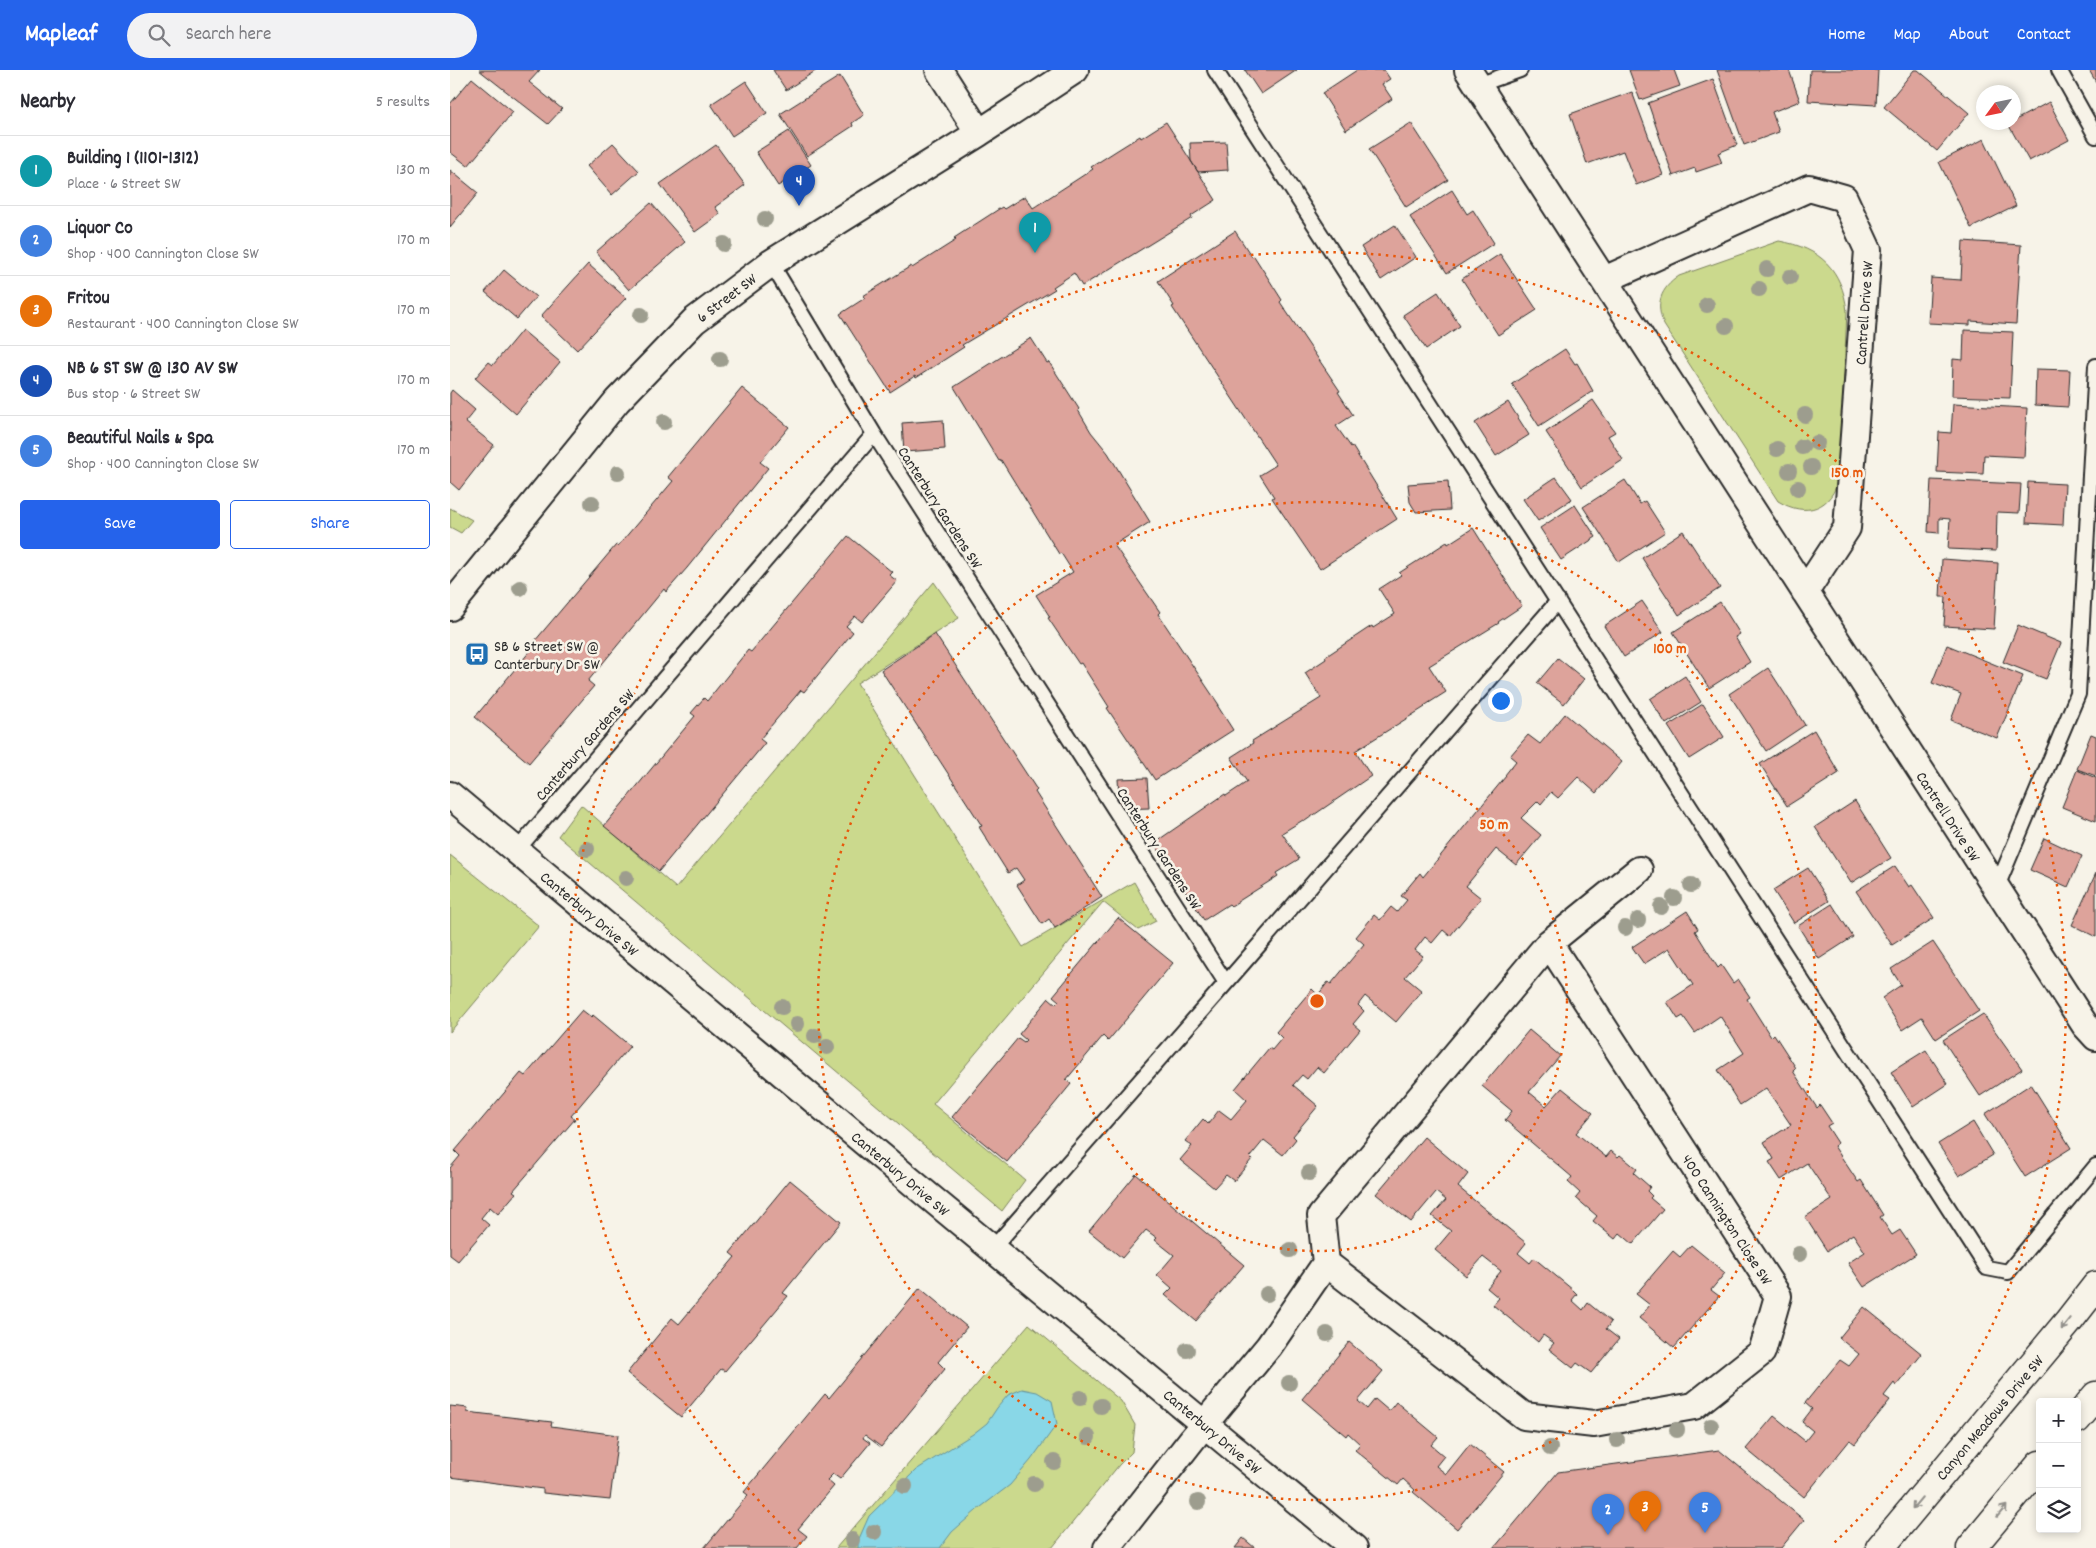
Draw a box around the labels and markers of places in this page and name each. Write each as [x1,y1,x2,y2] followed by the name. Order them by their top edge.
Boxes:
[783,165,815,206] pin: 4
[1019,212,1051,253] pin: 1
[494,636,600,677] place label: SB 6 Street SW @ Canterbury Dr SW
[464,641,490,667] bus stop icon: SB 6 Street SW @ Canterbury Dr SW
[1308,992,1326,1010] centre of rings
[1629,1491,1661,1532] pin: 3
[1689,1492,1721,1533] pin: 5
[1592,1494,1624,1535] pin: 2

